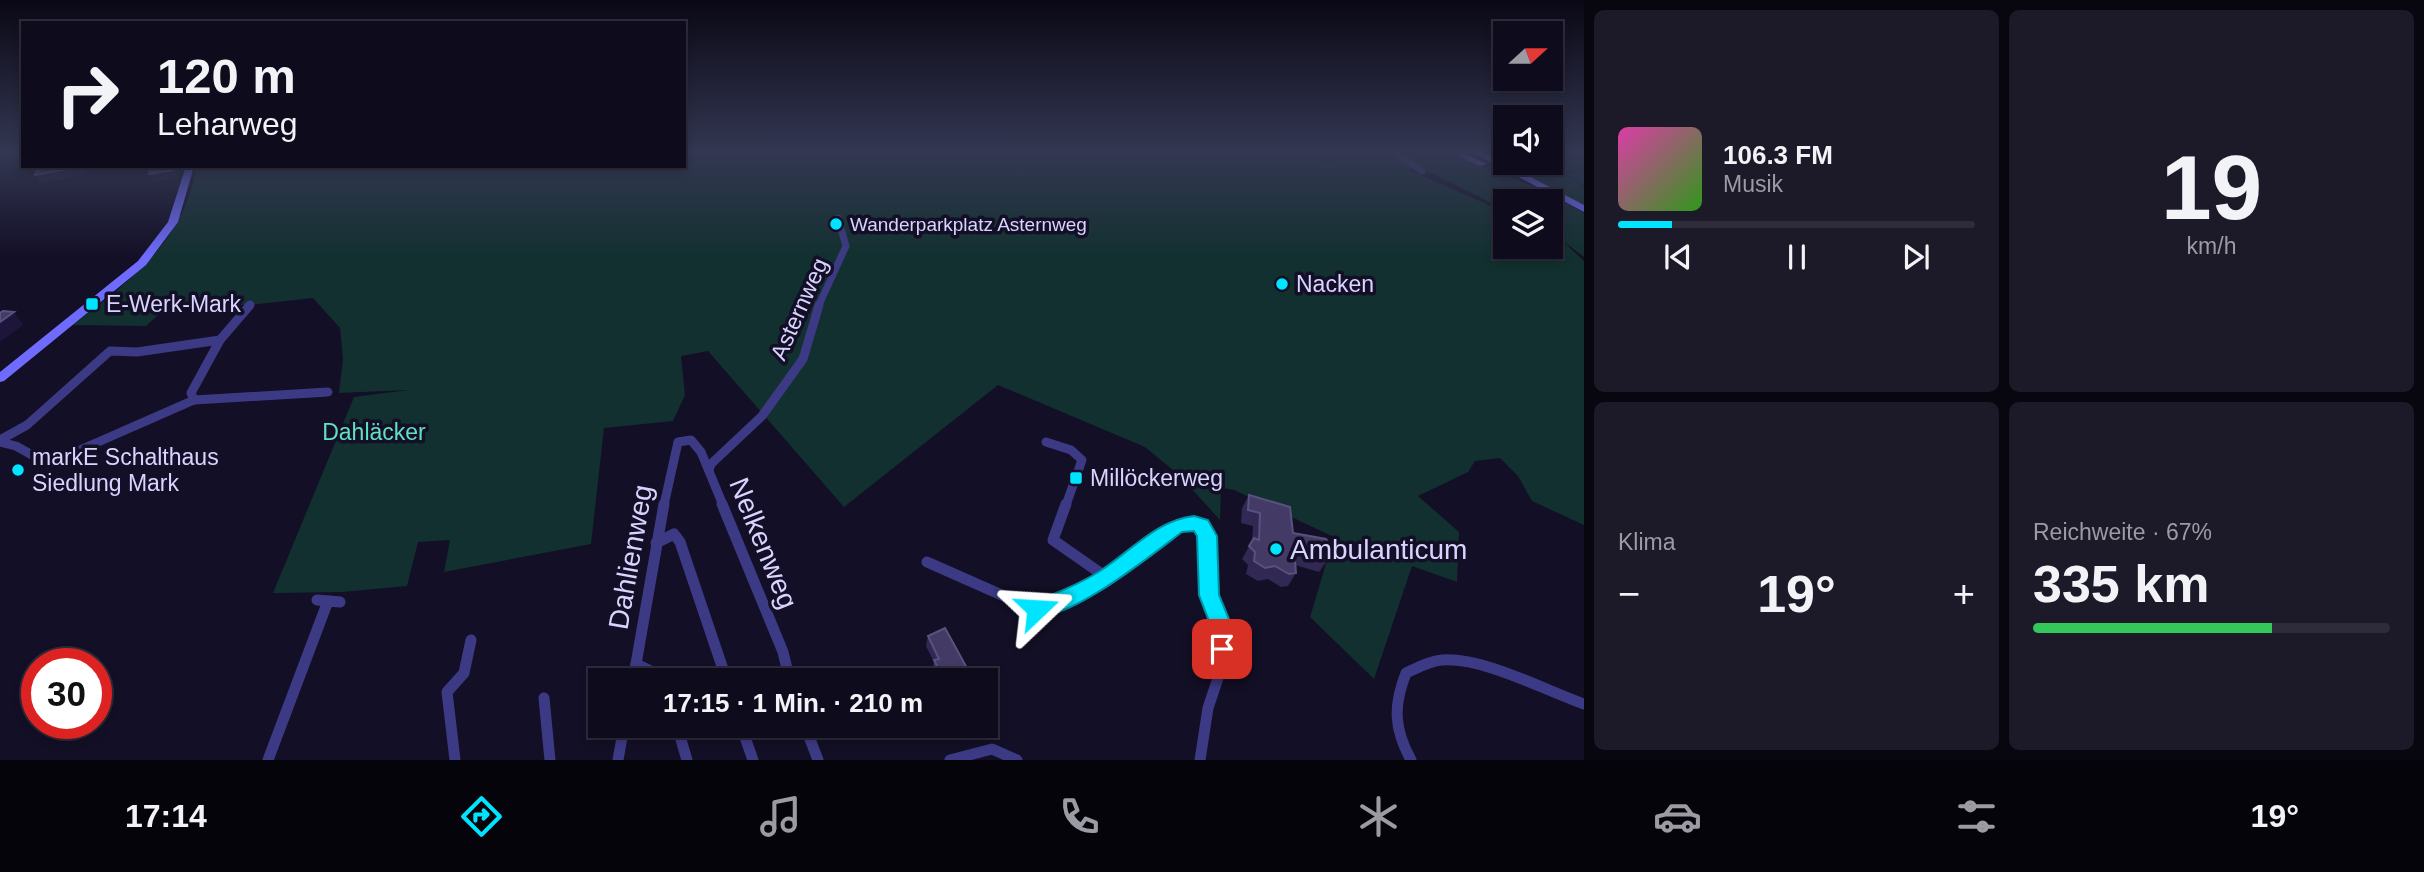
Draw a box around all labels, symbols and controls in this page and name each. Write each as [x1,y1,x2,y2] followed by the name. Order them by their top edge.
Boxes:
[1493,21,1563,91] north arrow
[1493,21,1563,259] map controls
[42,49,133,140] icon: right
[157,49,296,103] text: 120 m
[1493,105,1563,175] button: sound
[157,106,298,142] text: Leharweg
[2161,137,2262,238] text: 19
[1723,140,1833,170] text: 106.3 FM
[1723,171,1783,197] text: Musik
[1493,189,1563,259] button: layers
[850,214,1087,235] place label: Wanderparkplatz Asternweg
[828,216,844,232] marker: Wanderparkplatz Asternweg
[2187,233,2236,259] text: km/h
[1659,238,1697,276] icon: previous
[1778,238,1816,276] icon: pause
[1897,238,1935,276] icon: next
[765,254,833,364] street label: Asternweg
[1296,271,1374,297] place label: Nacken
[1274,276,1290,292] marker: Nacken
[106,291,242,317] place label: E-Werk-Mark
[84,296,100,312] marker: E-Werk-Mark
[322,419,426,445] park label: Dahläcker
[32,444,219,496] place label: markE Schalthaus Siedlung Mark
[10,462,26,478] marker: markE Schalthaus Siedlung Mark
[1090,465,1223,491] place label: Millöckerweg
[1068,470,1084,486] marker: Millöckerweg
[723,473,804,613] street label: Nelkenweg
[603,482,658,632] street label: Dahlienweg
[2033,519,2212,545] text: Reichweite · 67%
[1618,529,1676,555] text: Klima
[1290,534,1467,565] place label: Ambulanticum
[1268,541,1284,557] marker: Ambulanticum
[2033,555,2209,613] text: 335 km
[1757,565,1836,623] text: 19°
[1000,572,1074,646] position arrow
[1618,573,1640,615] text: −
[1953,573,1975,615] text: +
[1192,619,1252,679] pin
[1203,630,1241,668] icon: arrive
[21,648,112,739] speed limit sign: 30
[663,688,923,718] text: 17:15 · 1 Min. · 210 m
[457,792,506,841] icon: directions
[756,792,805,841] icon: music
[1055,792,1104,841] icon: phone
[1354,792,1403,841] icon: climate
[1653,792,1702,841] icon: car
[1952,792,2001,841] icon: filters
[125,798,207,834] text: 17:14
[2251,798,2299,834] text: 19°

